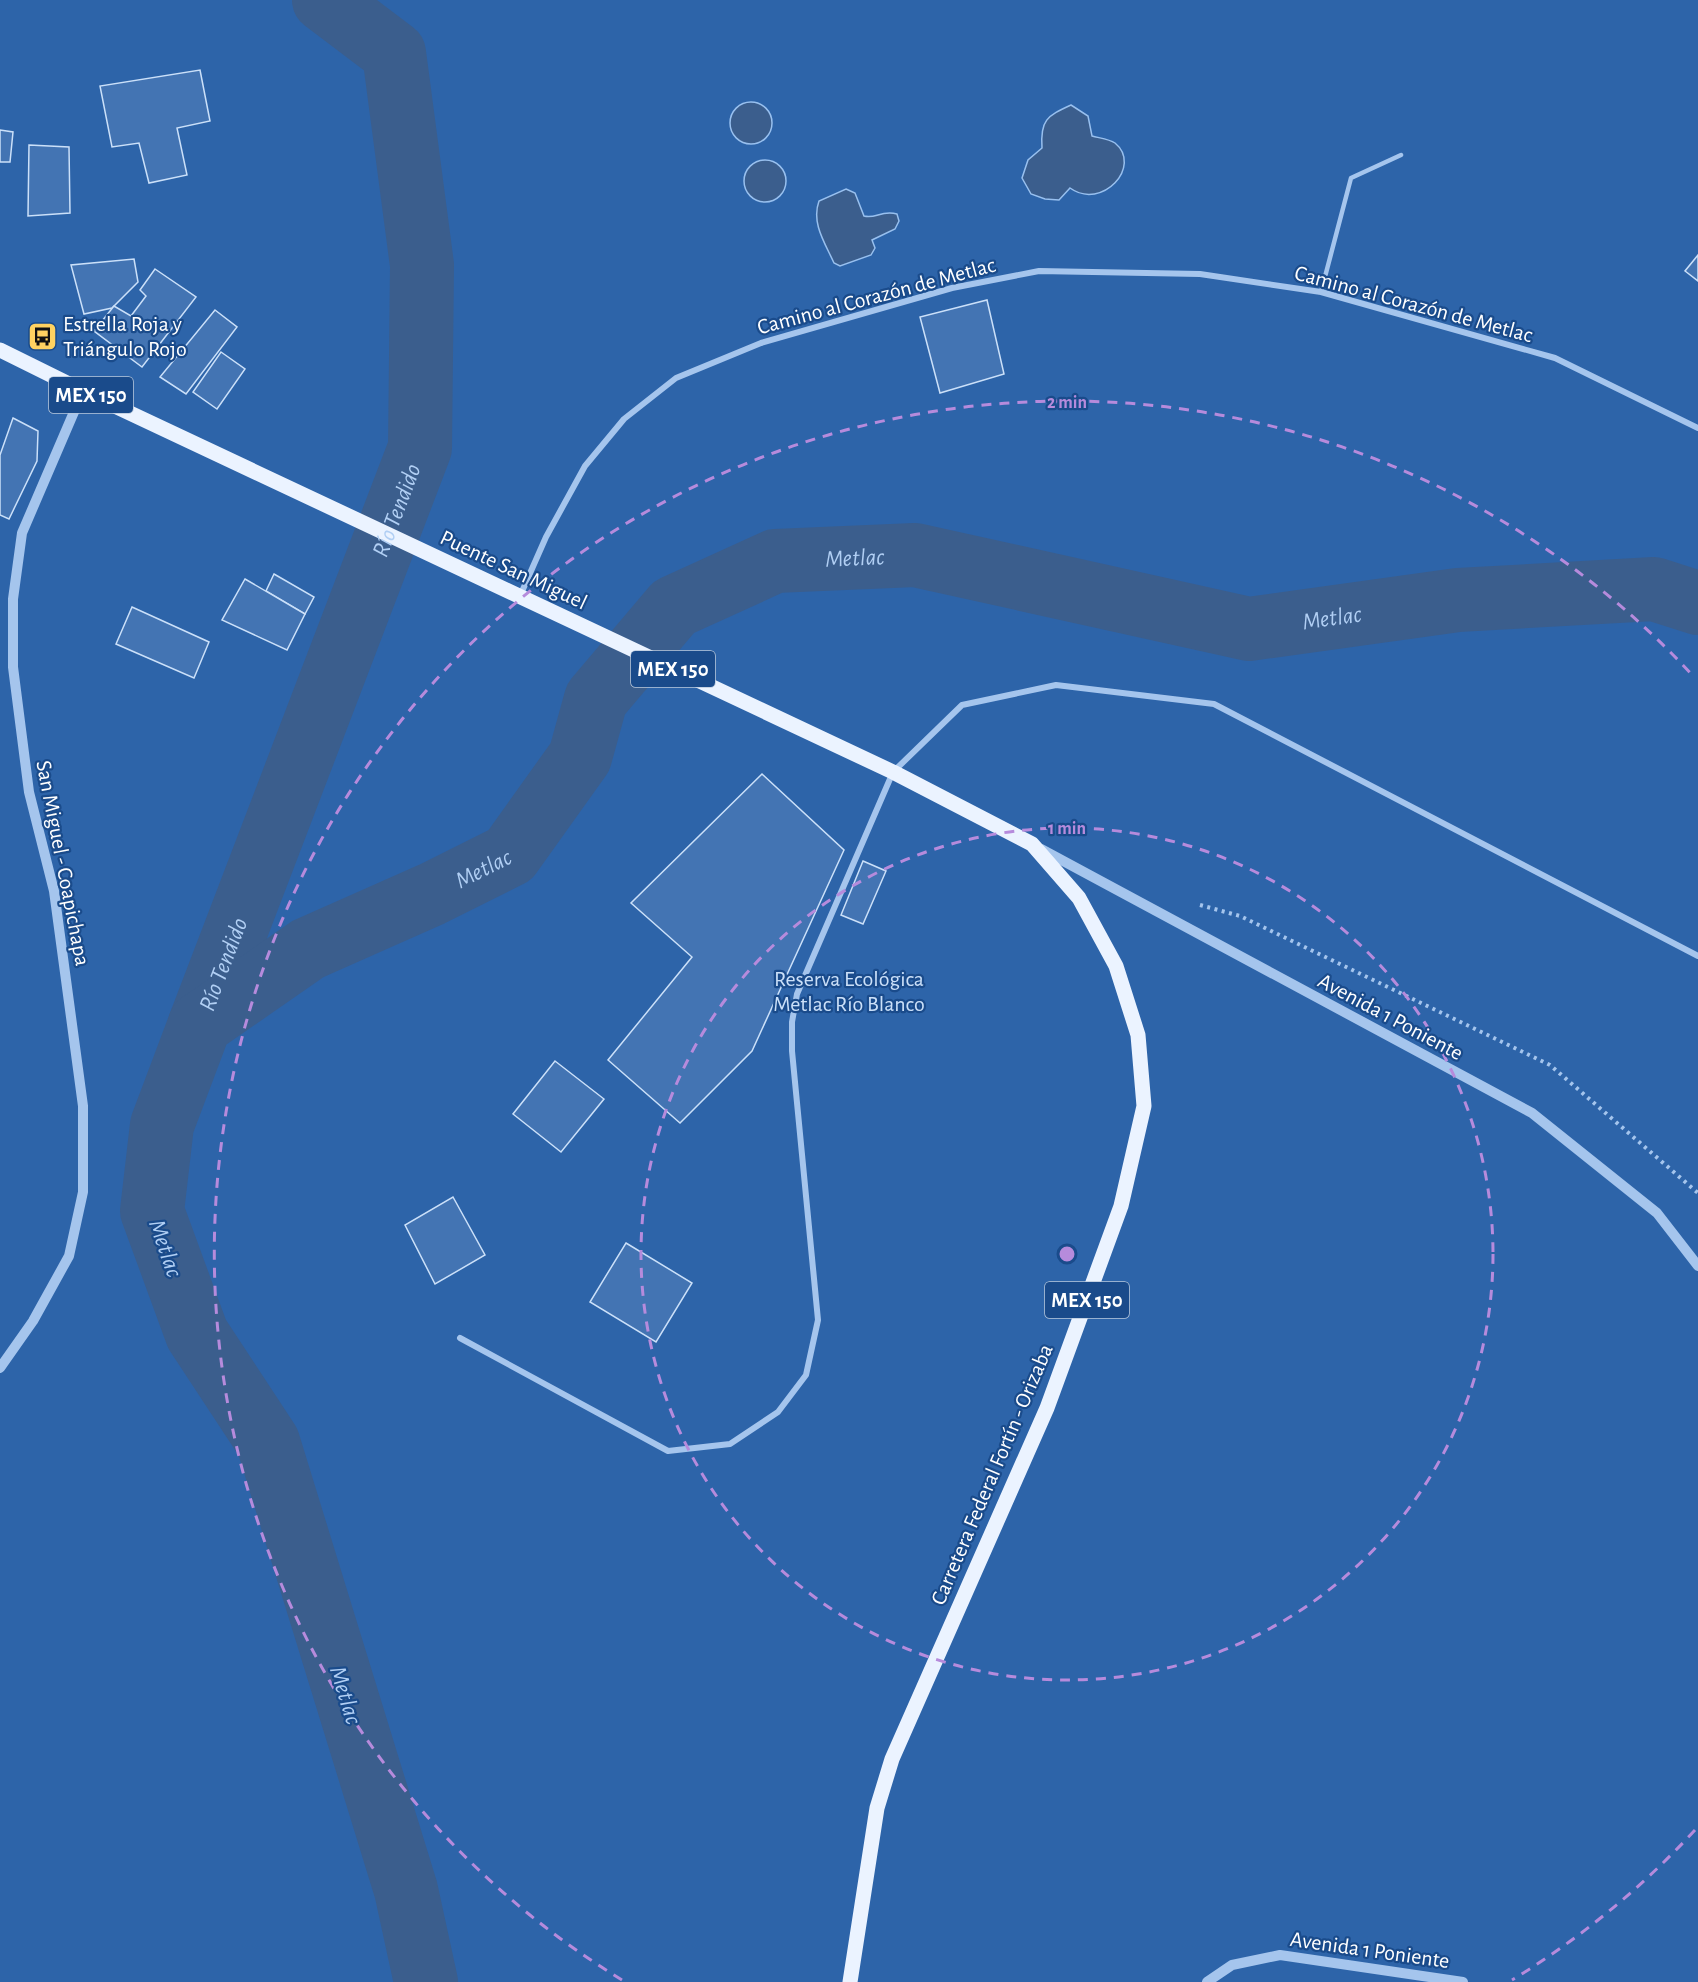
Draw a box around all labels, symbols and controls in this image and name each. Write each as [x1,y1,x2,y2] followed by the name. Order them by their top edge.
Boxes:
[755,253,998,338] street label: Camino al Corazón de Metlac
[1292,262,1536,347] street label: Camino al Corazón de Metlac
[63,313,187,360] place label: Estrella Roja y Triángulo Rojo
[26,320,58,352] bus stop icon: Estrella Roja y Triángulo Rojo
[49,377,133,413] road number: MEX 150
[1047,394,1087,412] text: 2 min
[369,461,426,560] water label: Río Tendido
[437,526,590,614] street label: Puente San Miguel
[825,545,886,572] water label: Metlac
[1301,602,1364,634] water label: Metlac
[631,651,715,687] road number: MEX 150
[32,759,94,968] street label: San Miguel - Coapichapa
[1048,820,1086,838] text: 1 min
[452,845,516,893] water label: Metlac
[195,915,252,1014] water label: Río Tendido
[773,968,925,1015] park label: Reserva Ecológica Metlac Río Blanco
[1314,969,1467,1064] street label: Avenida 1 Poniente
[144,1216,186,1281] water label: Metlac
[1057,1244,1077,1264] centre of rings
[1045,1282,1129,1318] road number: MEX 150
[927,1341,1057,1608] street label: Carretera Federal Fortín - Orizaba
[325,1664,365,1728] water label: Metlac
[1289,1928,1451,1972] street label: Avenida 1 Poniente

